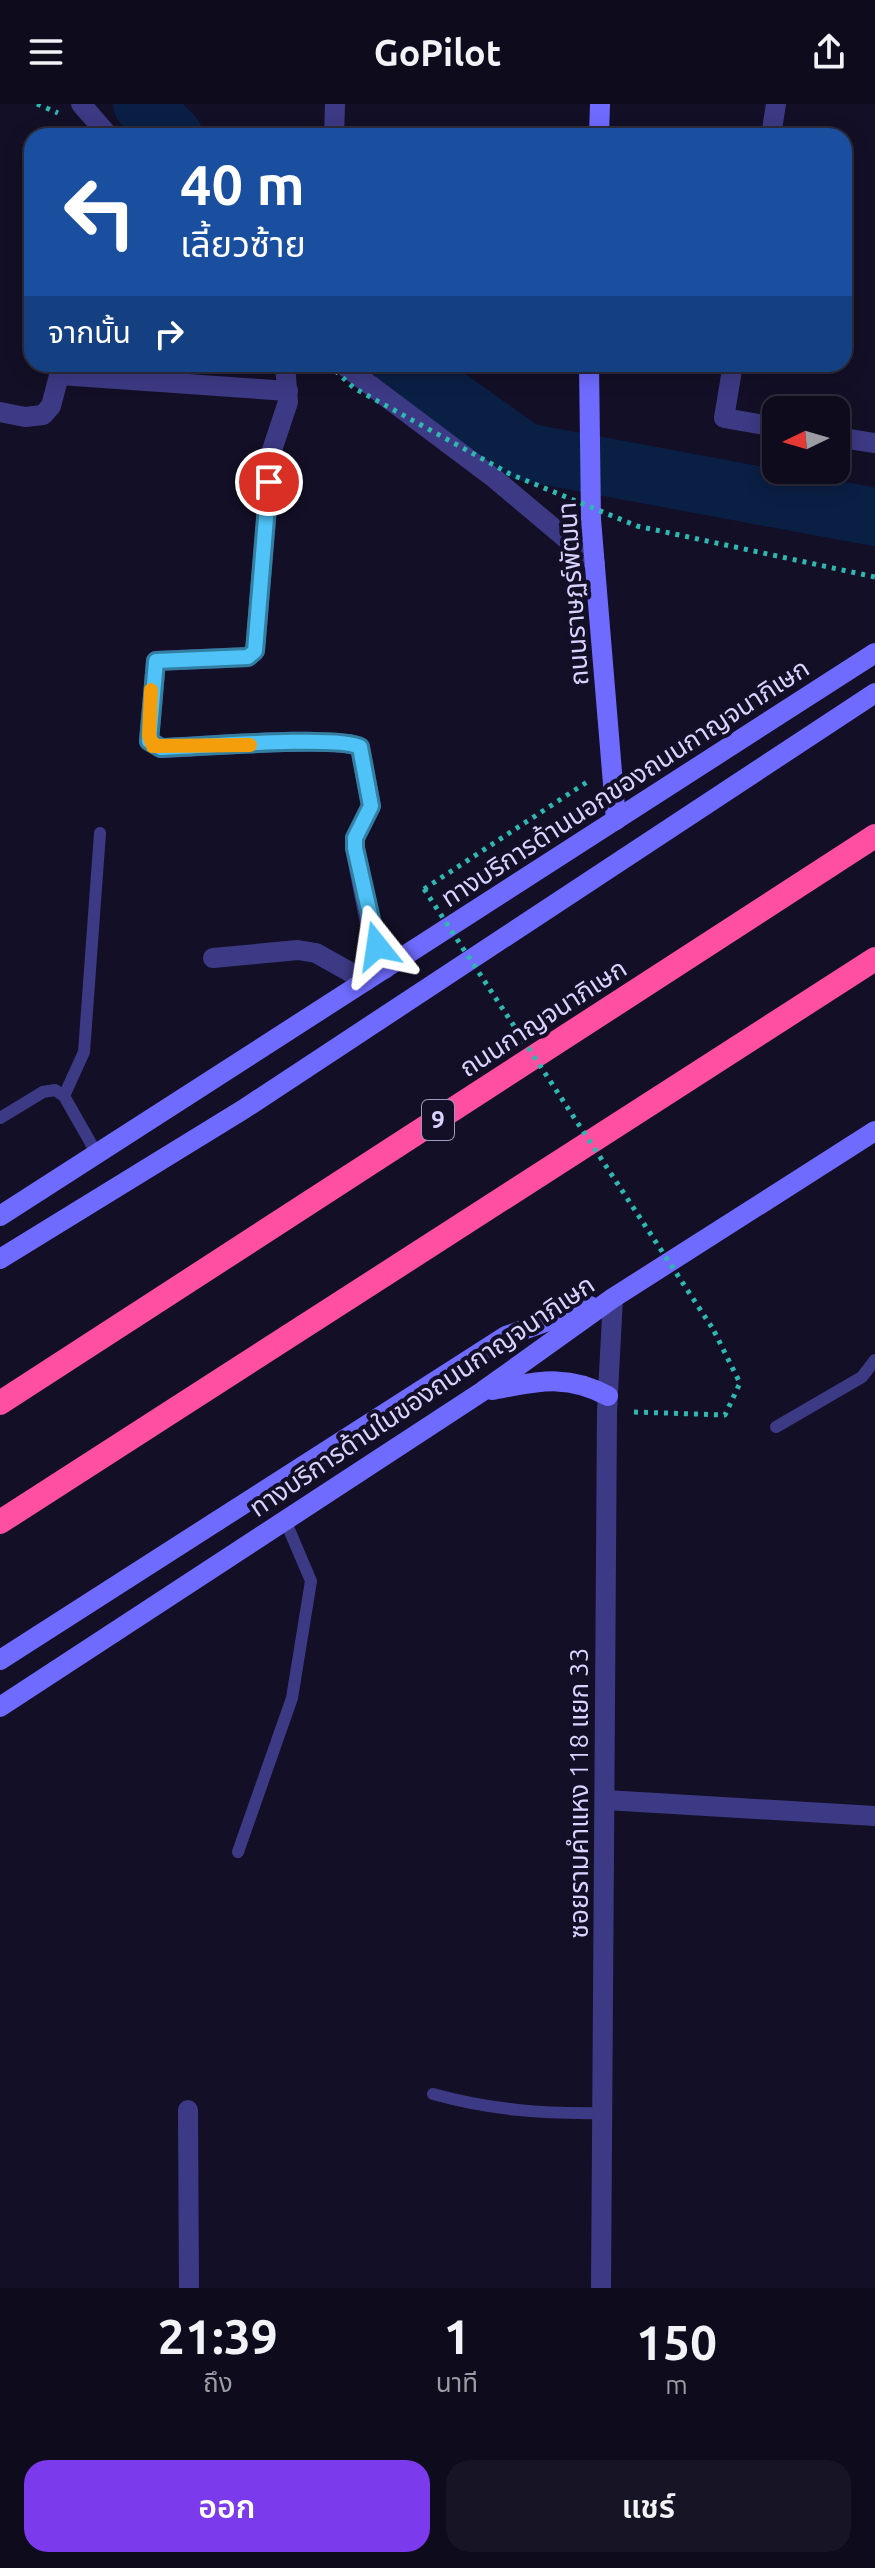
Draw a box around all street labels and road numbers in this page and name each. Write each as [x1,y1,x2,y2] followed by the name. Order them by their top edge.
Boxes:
[552,501,593,687] street label: ถนนราษฏร์พัฒนา
[435,653,814,913] street label: ทางบริการด้านนอกของถนนกาญจนาภิเษก
[454,953,632,1082] street label: ถนนกาญจนาภิเษก
[422,1100,454,1140] road number: 9
[244,1269,600,1522] street label: ทางบริการด้านในของถนนกาญจนาภิเษก
[564,1648,593,1938] street label: ซอยรามคำแหง 118 แยก 33

